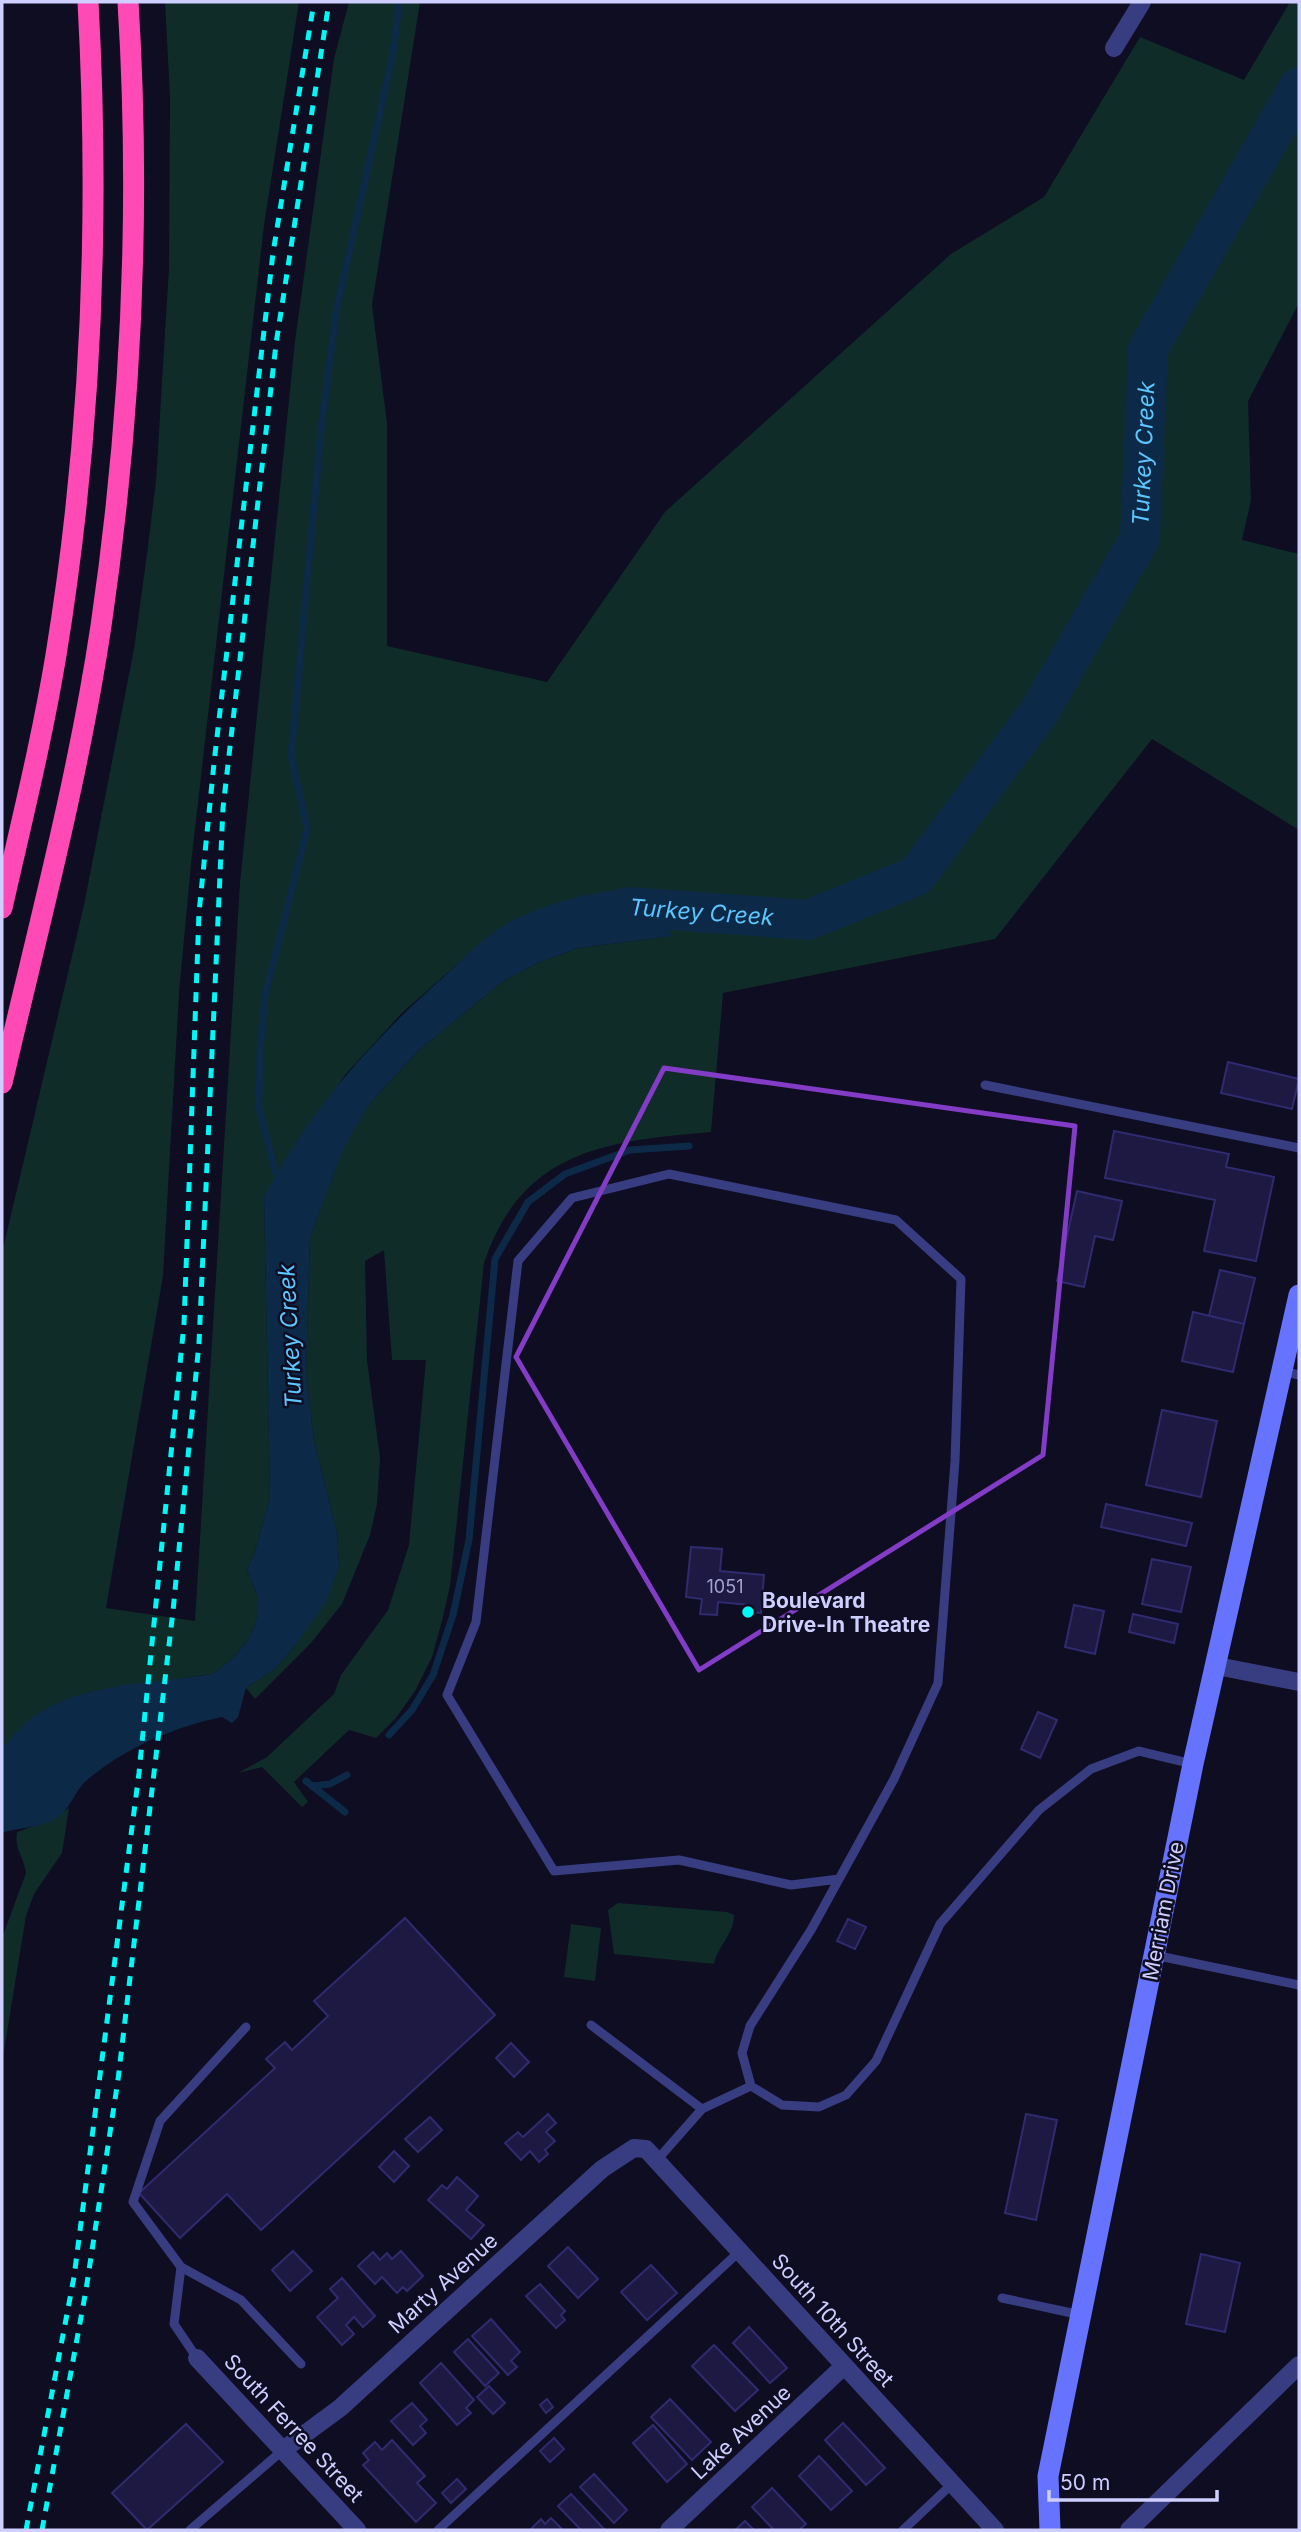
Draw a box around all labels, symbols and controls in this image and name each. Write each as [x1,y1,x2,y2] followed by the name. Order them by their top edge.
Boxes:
[1127,380,1161,526] water label: Turkey Creek
[629,893,775,931] water label: Turkey Creek
[272,1263,308,1409] water label: Turkey Creek
[707,1576,743,1597] house number: 1051
[762,1588,930,1637] place label: Boulevard Drive-In Theatre
[740,1604,756,1620] marker: Boulevard Drive-In Theatre
[1137,1839,1189,1983] street label: Merriam Drive
[383,2228,503,2338] street label: Marty Avenue
[767,2248,899,2392] street label: South 10th Street
[219,2349,369,2507] street label: South Ferree Street
[686,2380,796,2484] street label: Lake Avenue
[1049,2458,1217,2502] scale bar
[1060,2470,1110,2495] text: 50 m

